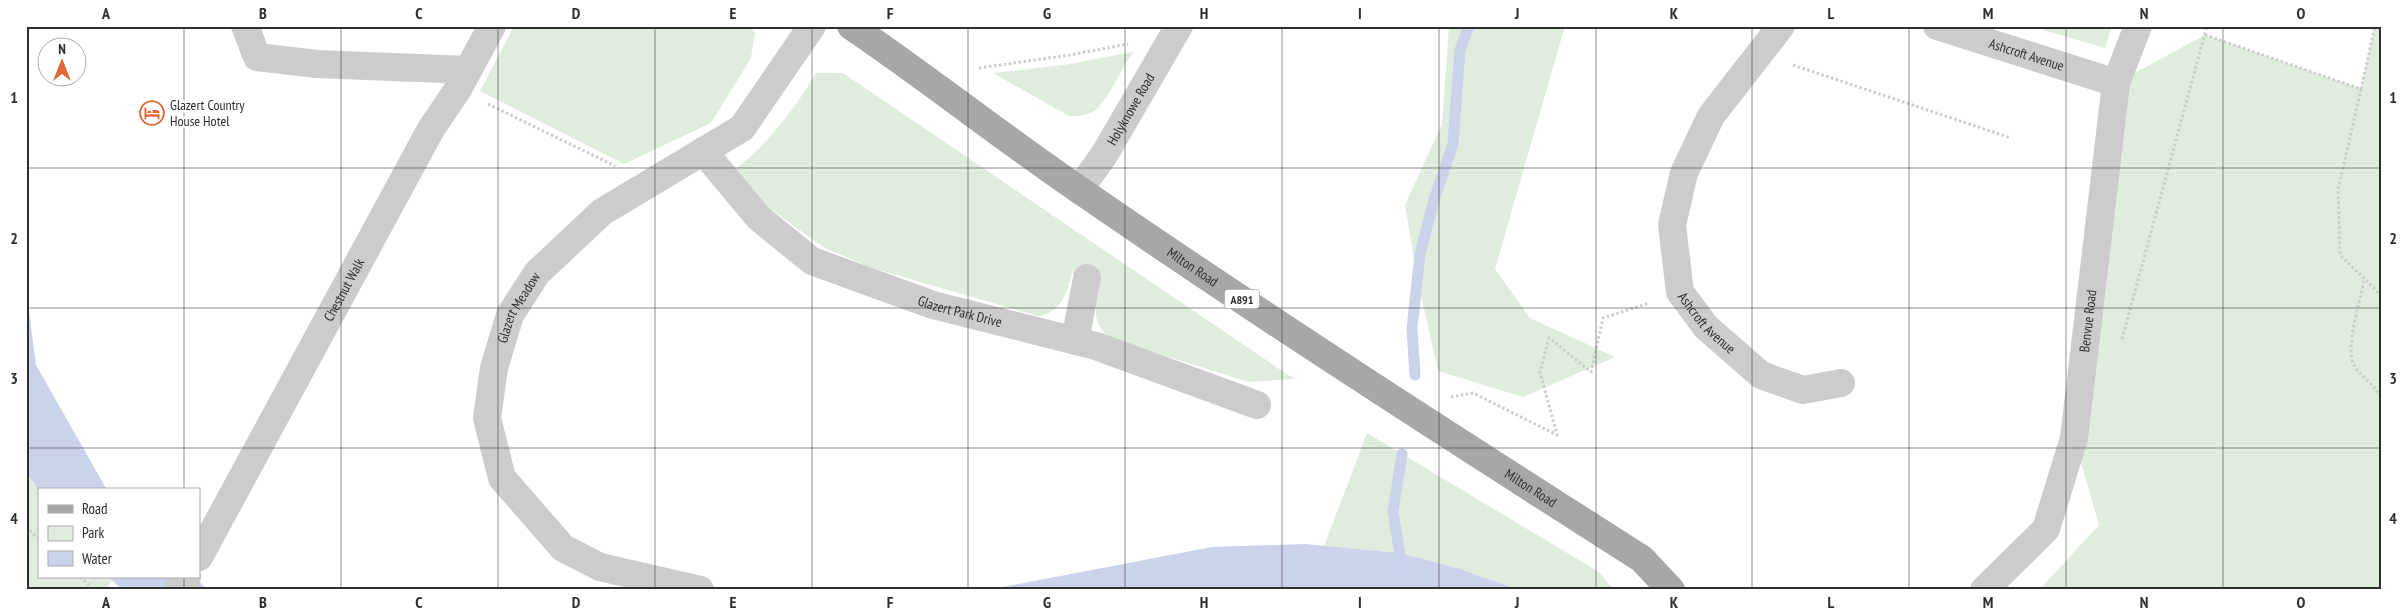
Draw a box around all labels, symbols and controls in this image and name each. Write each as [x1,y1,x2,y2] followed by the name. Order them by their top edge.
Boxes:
[101,3,111,23] text: A
[259,3,267,23] text: B
[415,3,423,23] text: C
[572,3,581,23] text: D
[730,3,737,23] text: E
[887,3,894,23] text: F
[1043,3,1051,23] text: G
[1200,3,1208,23] text: H
[1358,3,1362,23] text: I
[1514,3,1519,23] text: J
[1670,3,1679,23] text: K
[1828,3,1835,23] text: L
[1983,3,1993,23] text: M
[2140,3,2148,23] text: N
[2297,3,2306,23] text: O
[1987,34,2066,75] street label: Ashcroft Avenue
[38,38,88,88] north arrow
[58,40,66,58] text: N
[1103,70,1159,148] street label: Holyknowe Road
[10,87,18,107] text: 1
[2389,87,2397,107] text: 1
[170,96,245,130] place label: Glazert Country House Hotel
[139,100,165,126] hotel icon: Glazert Country House Hotel
[10,228,18,248] text: 2
[2389,228,2397,248] text: 2
[1163,243,1222,291] street label: Milton Road
[319,255,369,324] street label: Chestnut Walk
[493,268,545,345] street label: Glazert Meadow
[1674,288,1739,358] street label: Ashcroft Avenue
[2075,289,2100,353] street label: Benvue Road
[1224,290,1260,308] road number: A891
[915,291,1004,331] street label: Glazert Park Drive
[10,368,18,388] text: 3
[2389,368,2397,388] text: 3
[1501,465,1560,511] street label: Milton Road
[38,488,200,578] legend
[82,499,108,518] text: Road
[10,508,18,528] text: 4
[2389,508,2397,528] text: 4
[82,523,104,542] text: Park
[82,549,113,568] text: Water
[101,592,111,612] text: A
[259,592,267,612] text: B
[415,592,423,612] text: C
[572,592,581,612] text: D
[730,592,737,612] text: E
[887,592,894,612] text: F
[1043,592,1051,612] text: G
[1200,592,1208,612] text: H
[1358,592,1362,612] text: I
[1514,592,1519,612] text: J
[1670,592,1679,612] text: K
[1828,592,1835,612] text: L
[1983,592,1993,612] text: M
[2140,592,2148,612] text: N
[2297,592,2306,612] text: O

